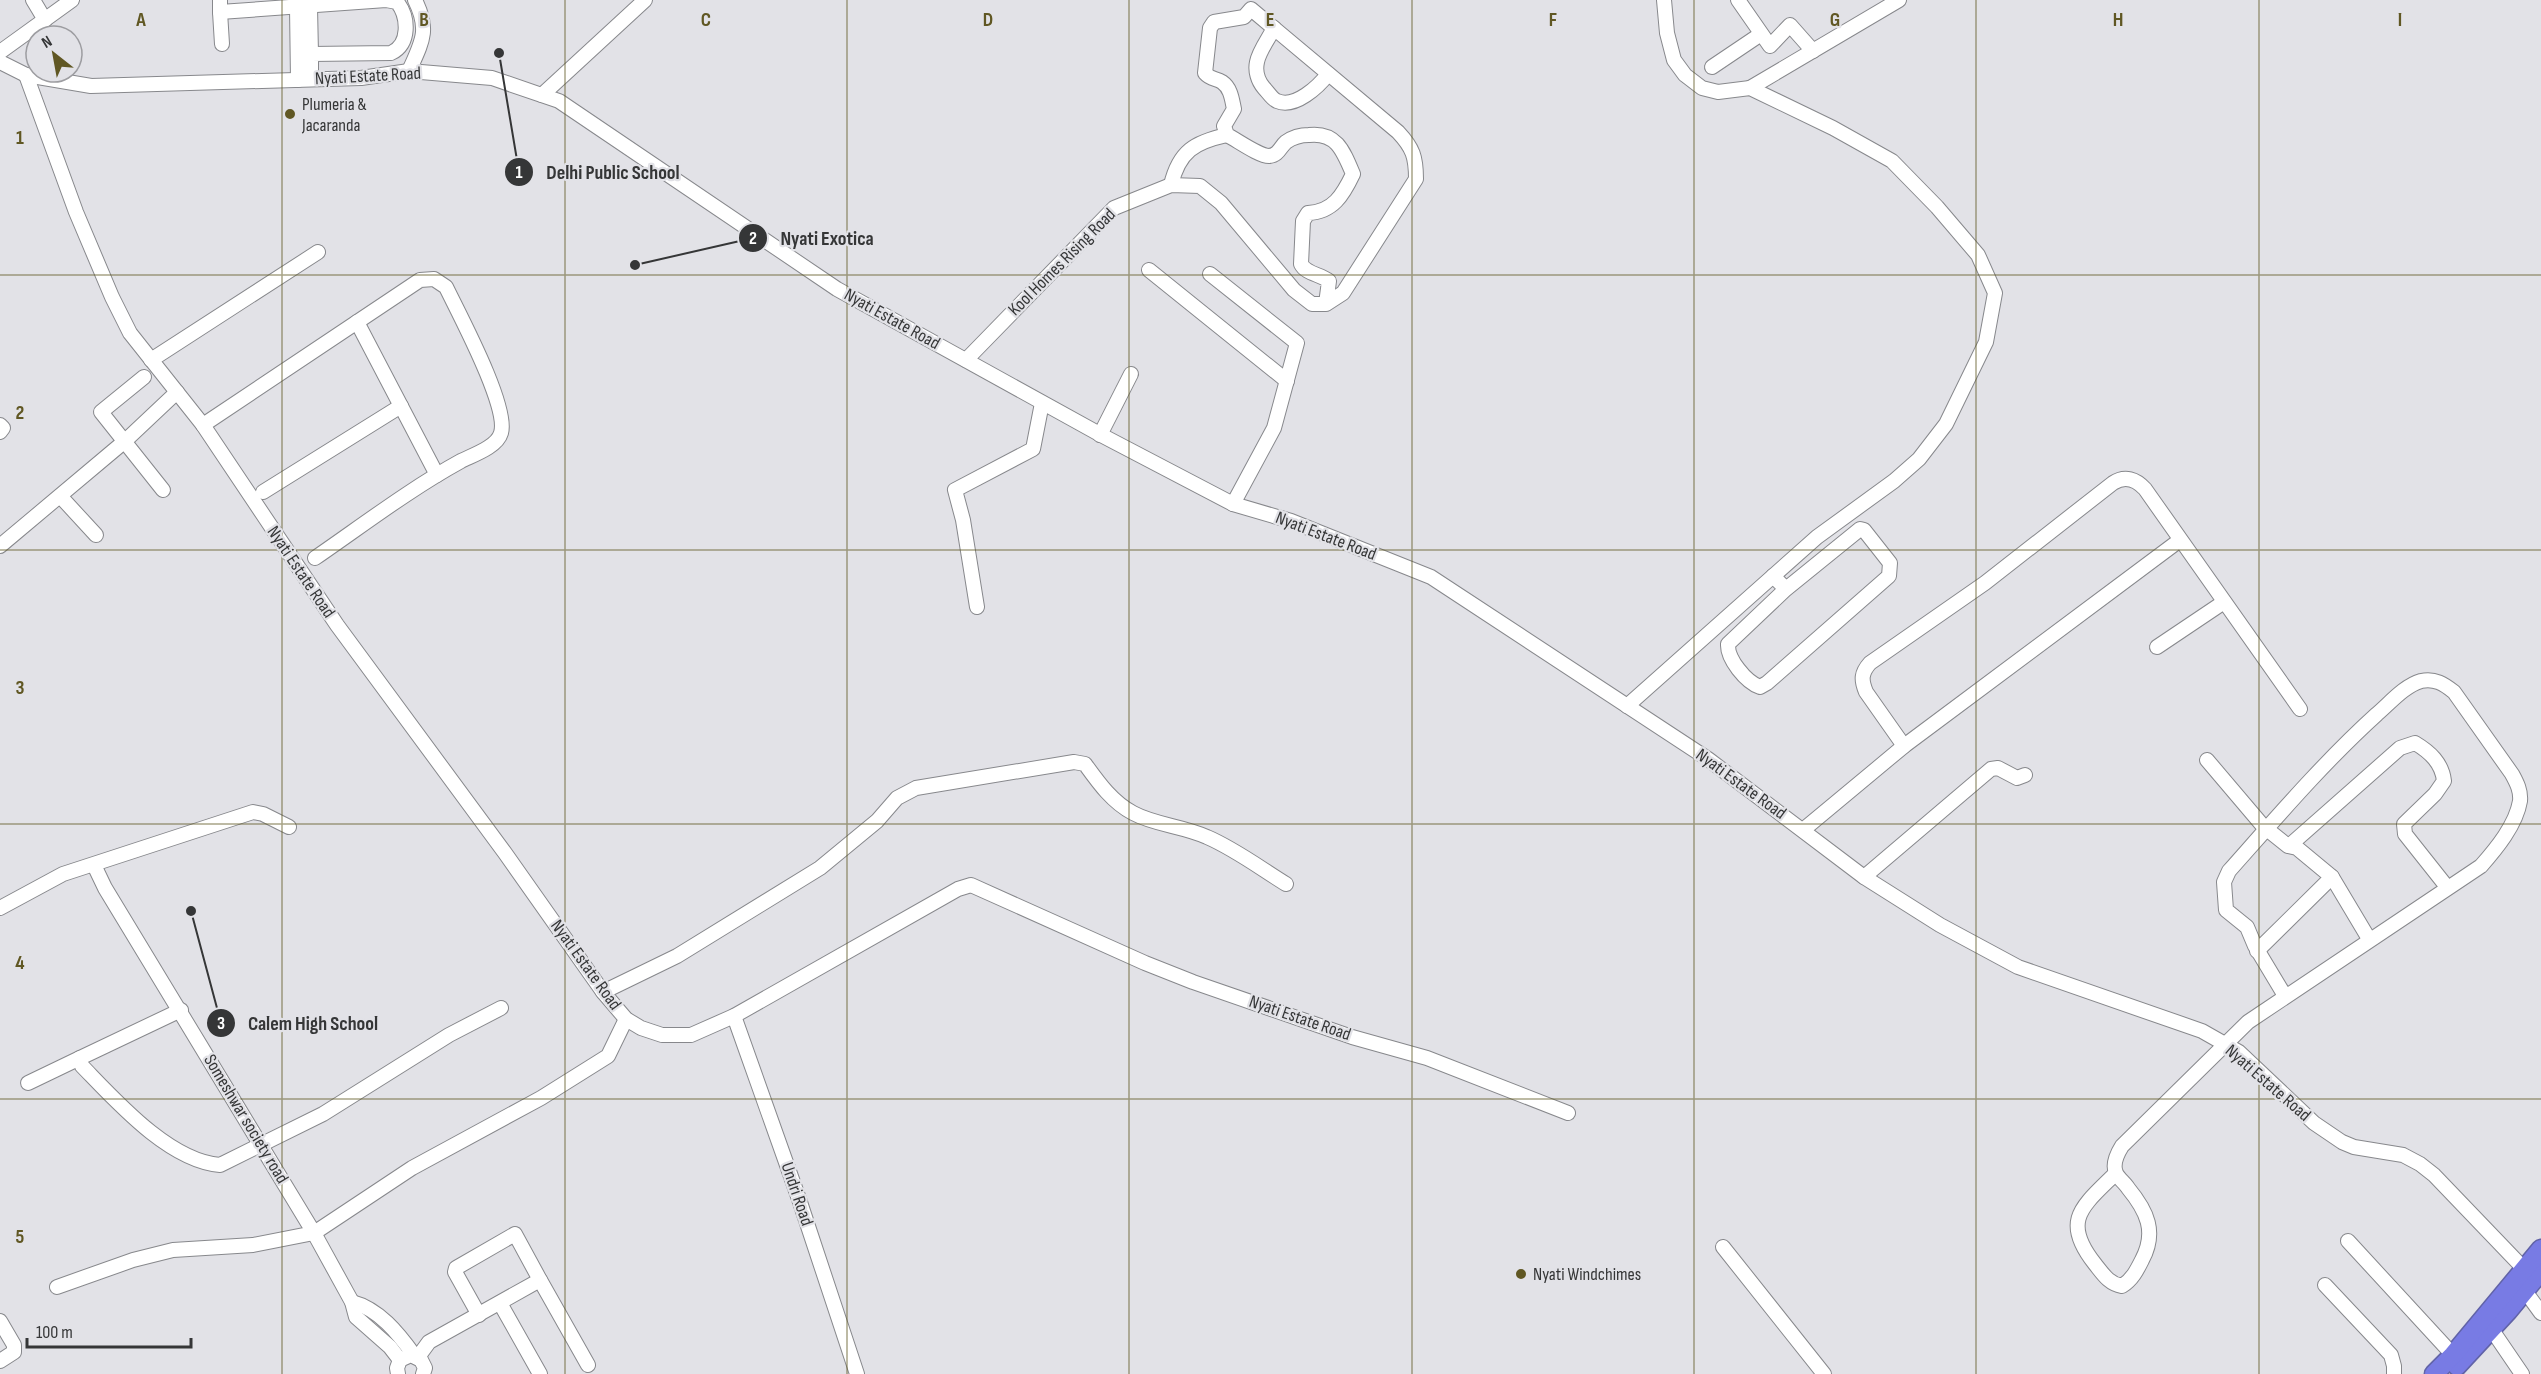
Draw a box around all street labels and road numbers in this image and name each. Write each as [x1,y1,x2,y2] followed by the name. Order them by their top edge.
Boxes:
[314,63,422,89] street label: Nyati Estate Road
[1004,204,1120,320] street label: Kool Homes Rising Road
[840,284,944,354] street label: Nyati Estate Road
[1273,507,1379,565] street label: Nyati Estate Road
[263,522,339,622] street label: Nyati Estate Road
[1692,744,1790,824] street label: Nyati Estate Road
[546,916,626,1014] street label: Nyati Estate Road
[1246,991,1354,1045] street label: Nyati Estate Road
[2221,1040,2315,1126] street label: Nyati Estate Road
[199,1051,293,1187] street label: Someshwar society road
[776,1160,818,1228] street label: Undri Road

